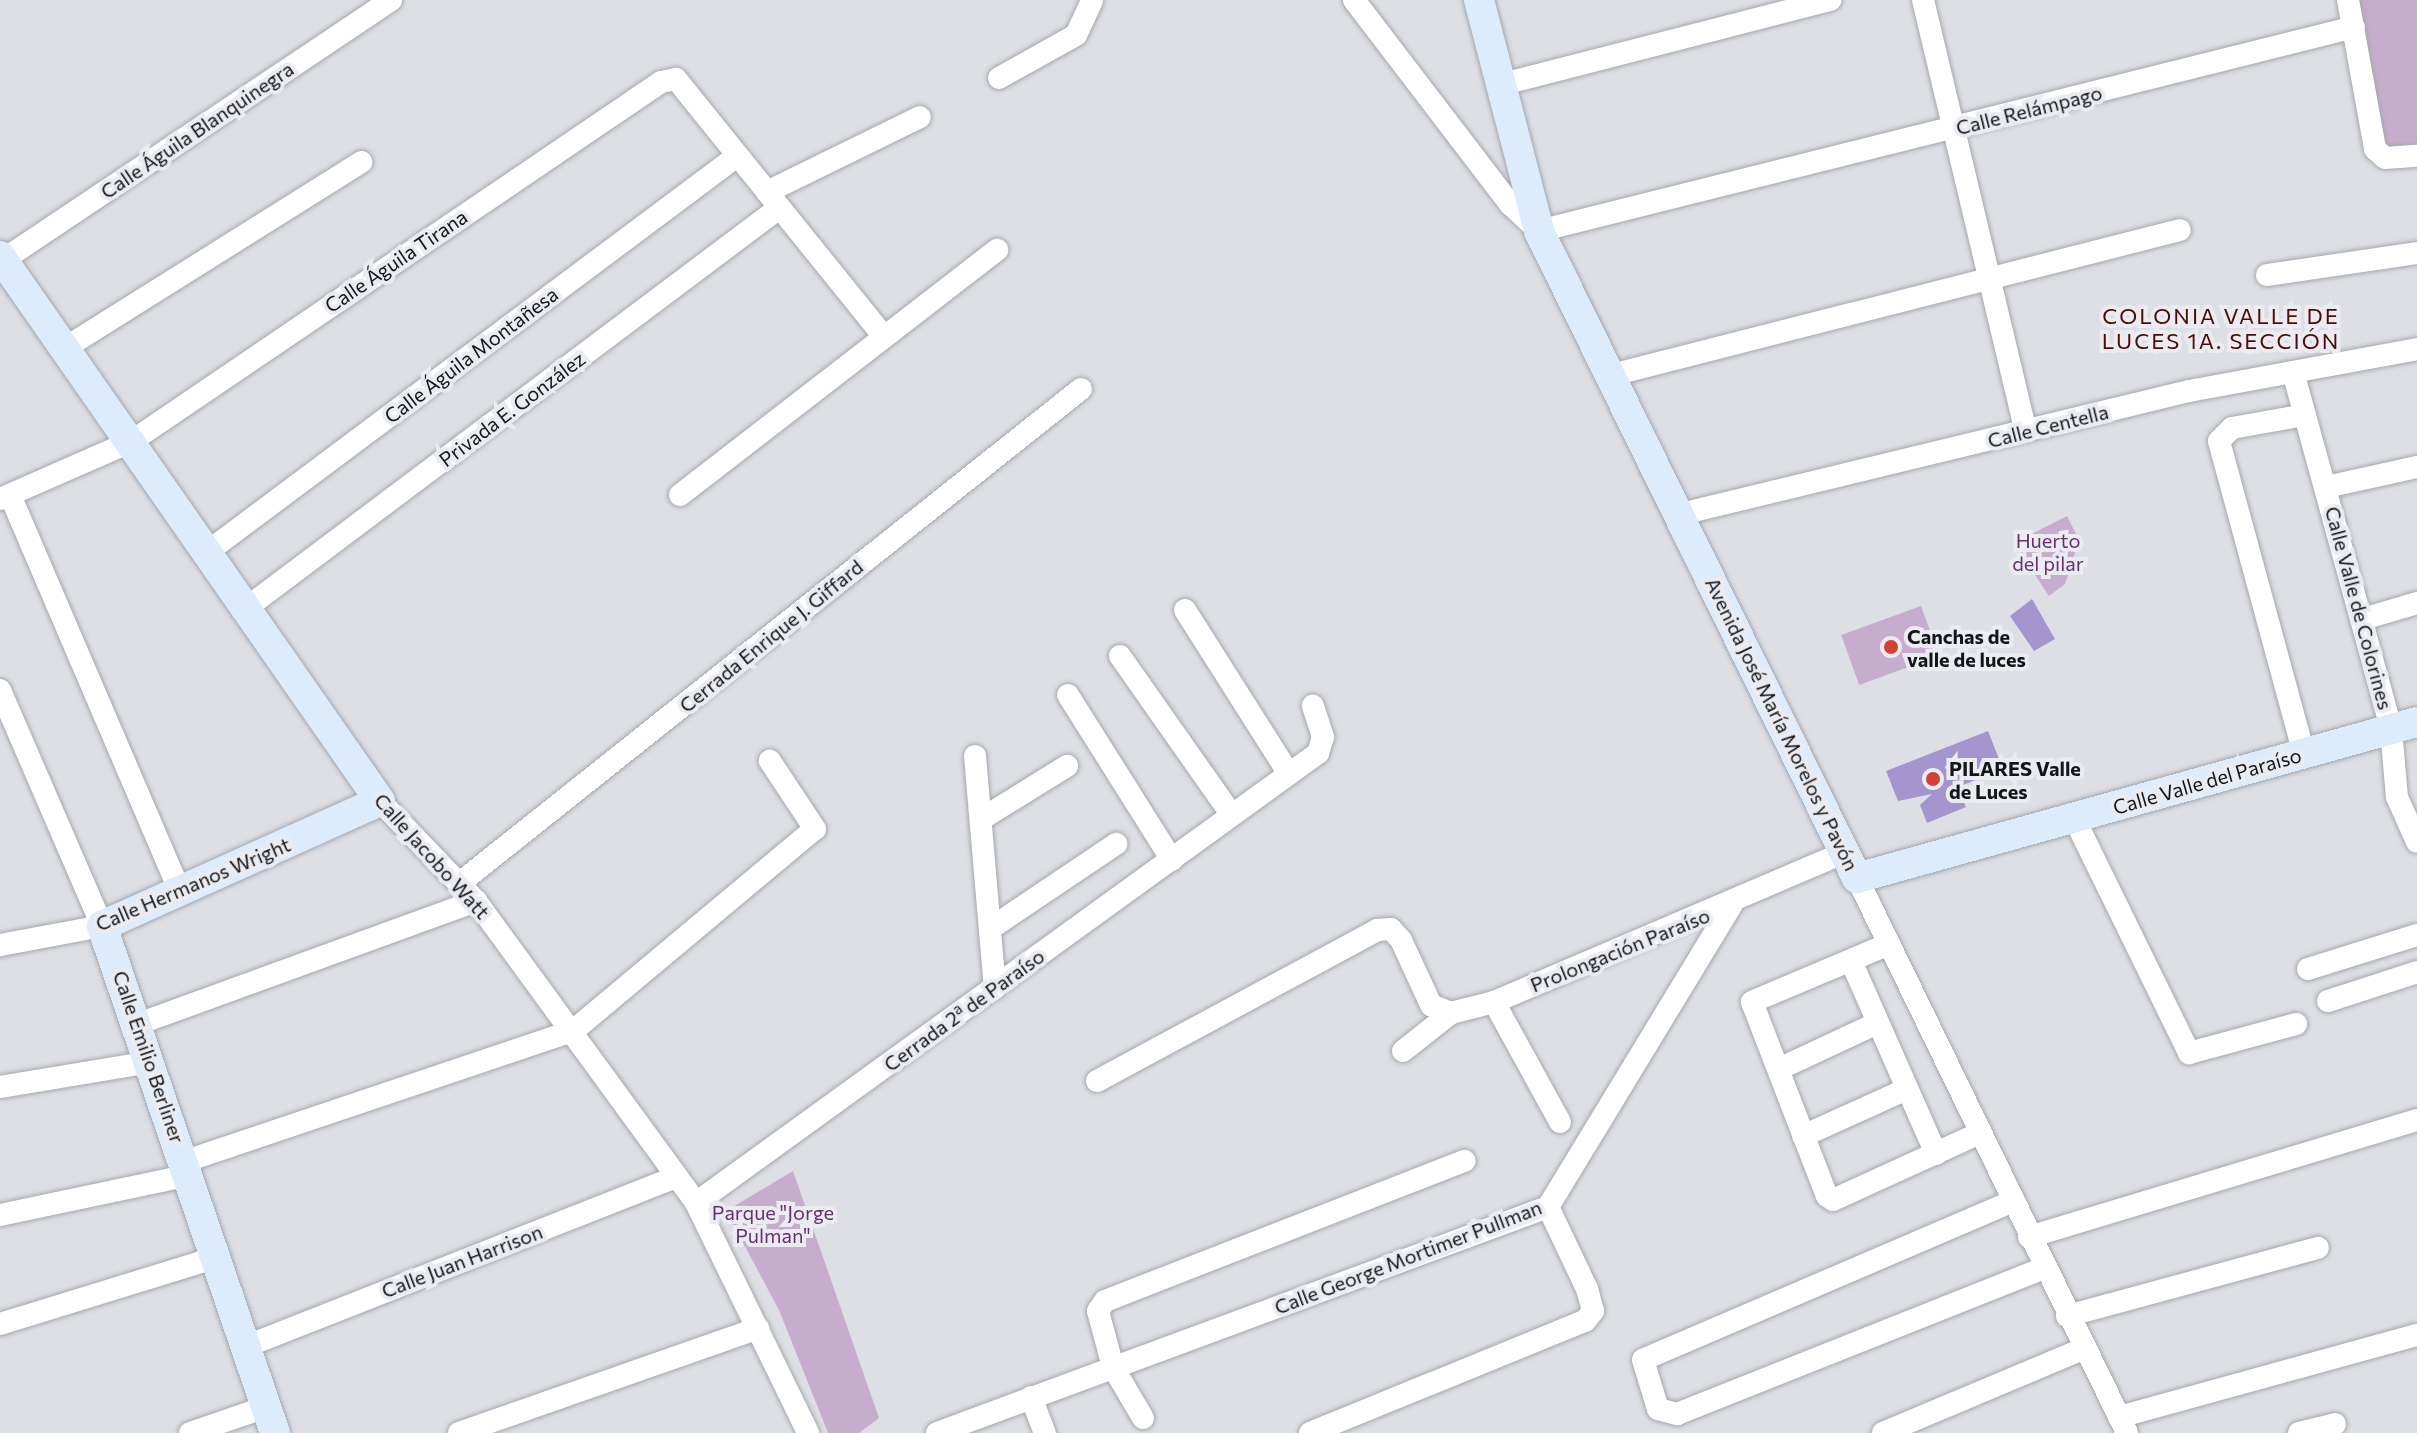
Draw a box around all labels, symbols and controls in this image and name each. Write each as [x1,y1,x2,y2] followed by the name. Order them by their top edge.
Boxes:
[96,56,298,204] street label: Calle Águila Blanquinegra
[1953,80,2105,140] street label: Calle Relámpago
[320,204,472,318] street label: Calle Águila Tirana
[379,282,563,428] street label: Calle Águila Montañesa
[2102,302,2340,354] district label: COLONIA VALLE DE LUCES 1A. SECCIÓN
[434,346,590,472] street label: Privada E. González
[1985,399,2111,453] street label: Calle Centella
[2320,504,2398,712] street label: Calle Valle de Colorines
[2012,529,2084,576] park label: Huerto del pilar
[674,555,868,717] street label: Cerrada Enrique J. Giffard
[1700,574,1864,874] street label: Avenida José María Morelos y Pavón
[1907,624,2026,671] place label: Canchas de valle de luces
[1882,638,1900,656] marker: Canchas de valle de luces
[2110,743,2304,819] street label: Calle Valle del Paraíso
[1949,756,2081,803] place label: PILARES Valle de Luces
[1924,770,1942,788] marker: PILARES Valle de Luces
[369,788,495,924] street label: Calle Jacobo Watt
[92,832,294,936] street label: Calle Hermanos Wright
[1527,903,1713,997] street label: Prolongación Paraíso
[879,944,1049,1076] street label: Cerrada 2ª de Paraíso
[108,968,190,1146] street label: Calle Emilio Berliner
[1271,1195,1545,1319] street label: Calle George Mortimer Pullman
[712,1201,834,1248] park label: Parque "Jorge Pulman"
[378,1219,546,1303] street label: Calle Juan Harrison

